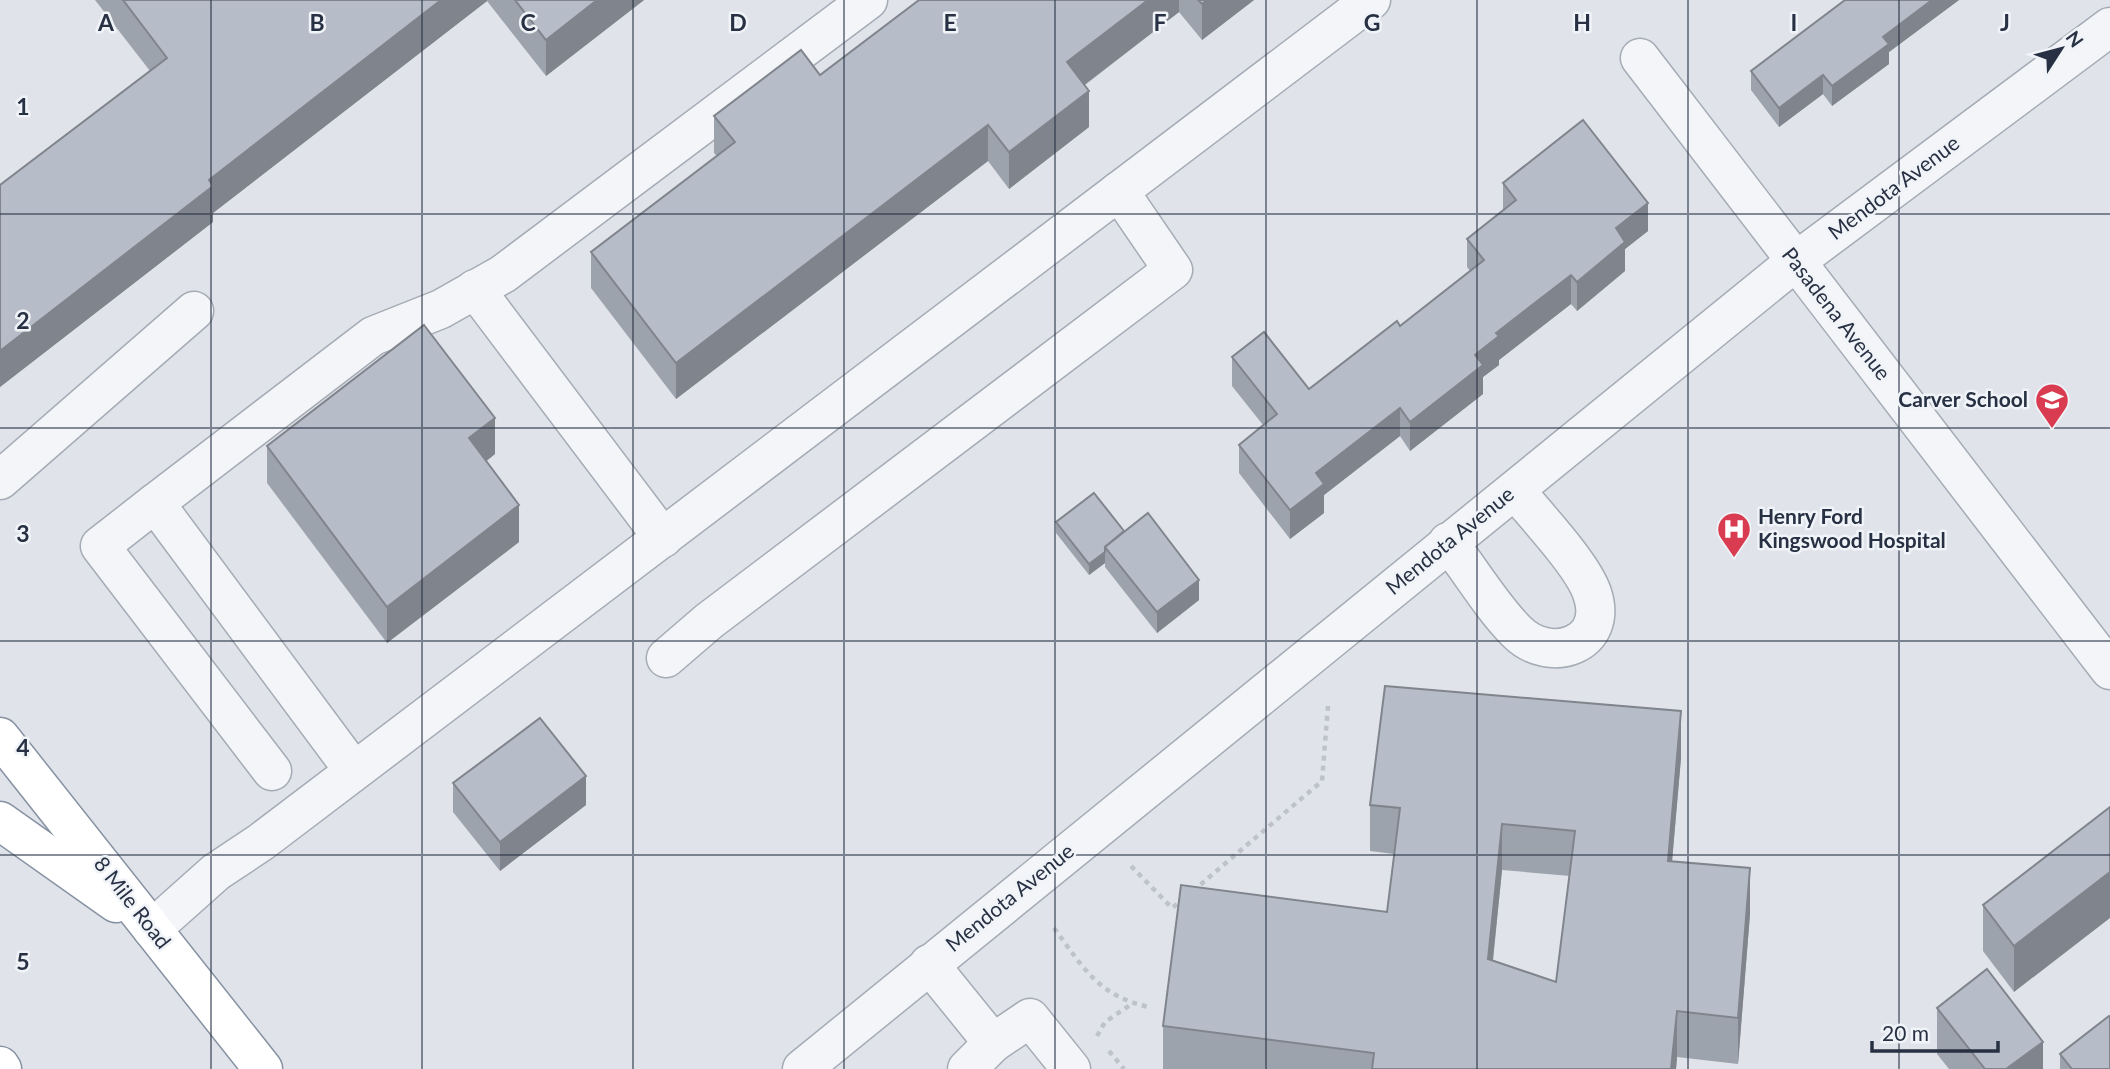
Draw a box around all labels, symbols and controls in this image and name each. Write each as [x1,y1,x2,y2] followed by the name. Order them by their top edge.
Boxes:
[97,8,115,36] text: A
[309,8,325,36] text: B
[520,8,536,36] text: C
[729,8,747,36] text: D
[943,8,957,36] text: E
[1153,8,1167,36] text: F
[1364,8,1380,36] text: G
[1573,8,1591,36] text: H
[1791,8,1797,36] text: I
[2000,8,2010,36] text: J
[2026,14,2096,84] north arrow
[2062,26,2089,51] text: N
[16,92,30,120] text: 1
[1823,129,1964,244] street label: Mendota Avenue
[1778,242,1897,384] street label: Pasadena Avenue
[16,306,30,334] text: 2
[2033,381,2071,430] school or university icon: Carver School
[1898,386,2028,411] place label: Carver School
[1380,481,1518,599] street label: Mendota Avenue
[1758,503,1946,552] place label: Henry Ford Kingswood Hospital
[1715,510,1753,559] hospital icon: Henry Ford Kingswood Hospital
[16,519,30,547] text: 3
[16,733,30,761] text: 4
[940,838,1078,956] street label: Mendota Avenue
[89,851,177,953] street label: 8 Mile Road
[16,947,30,975] text: 5
[1872,1010,1998,1054] scale bar
[1882,1020,1929,1045] text: 20 m

